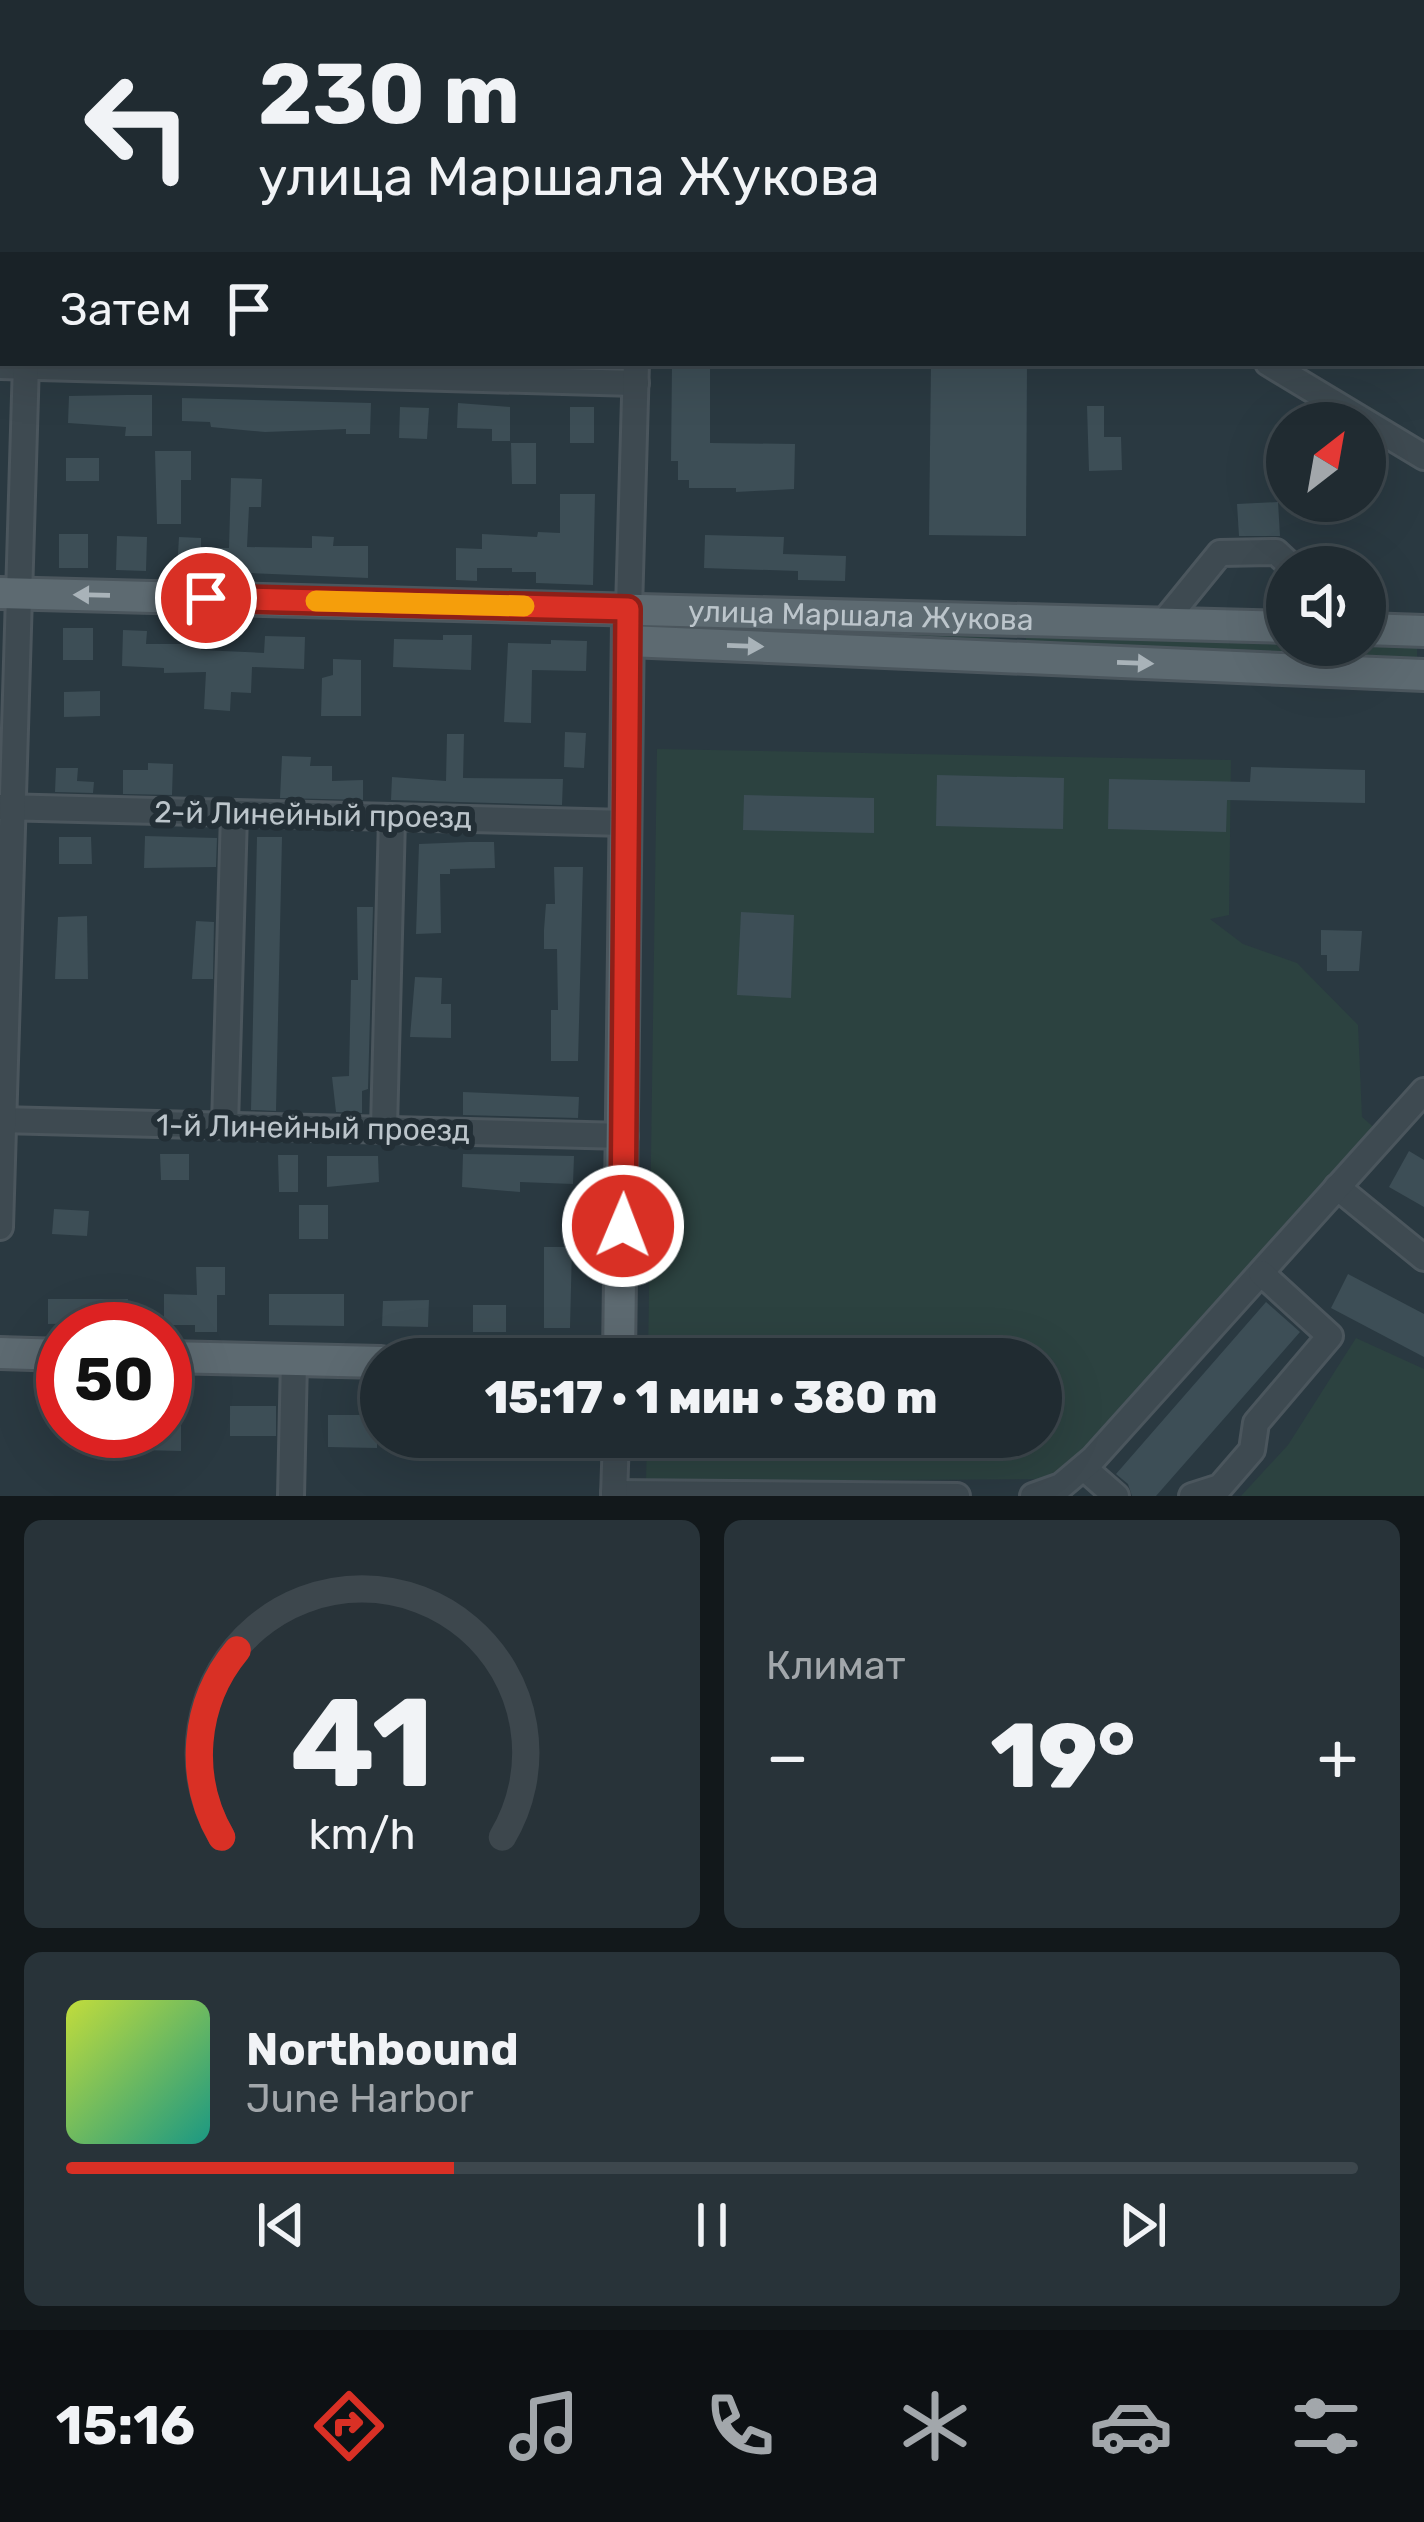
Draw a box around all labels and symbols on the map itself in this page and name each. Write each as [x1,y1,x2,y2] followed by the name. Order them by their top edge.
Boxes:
[1266,402,1386,522] north arrow
[155,547,257,649] pin
[72,586,110,605] one-way arrow
[687,593,1034,638] street label: улица Маршала Жукова
[727,637,765,656] one-way arrow
[1117,654,1155,673] one-way arrow
[154,794,472,836] street label: 2-й Линейный проезд
[156,1107,470,1149] street label: 1-й Линейный проезд
[560,1163,686,1289] position arrow
[36,1302,192,1458] speed limit sign: 50

